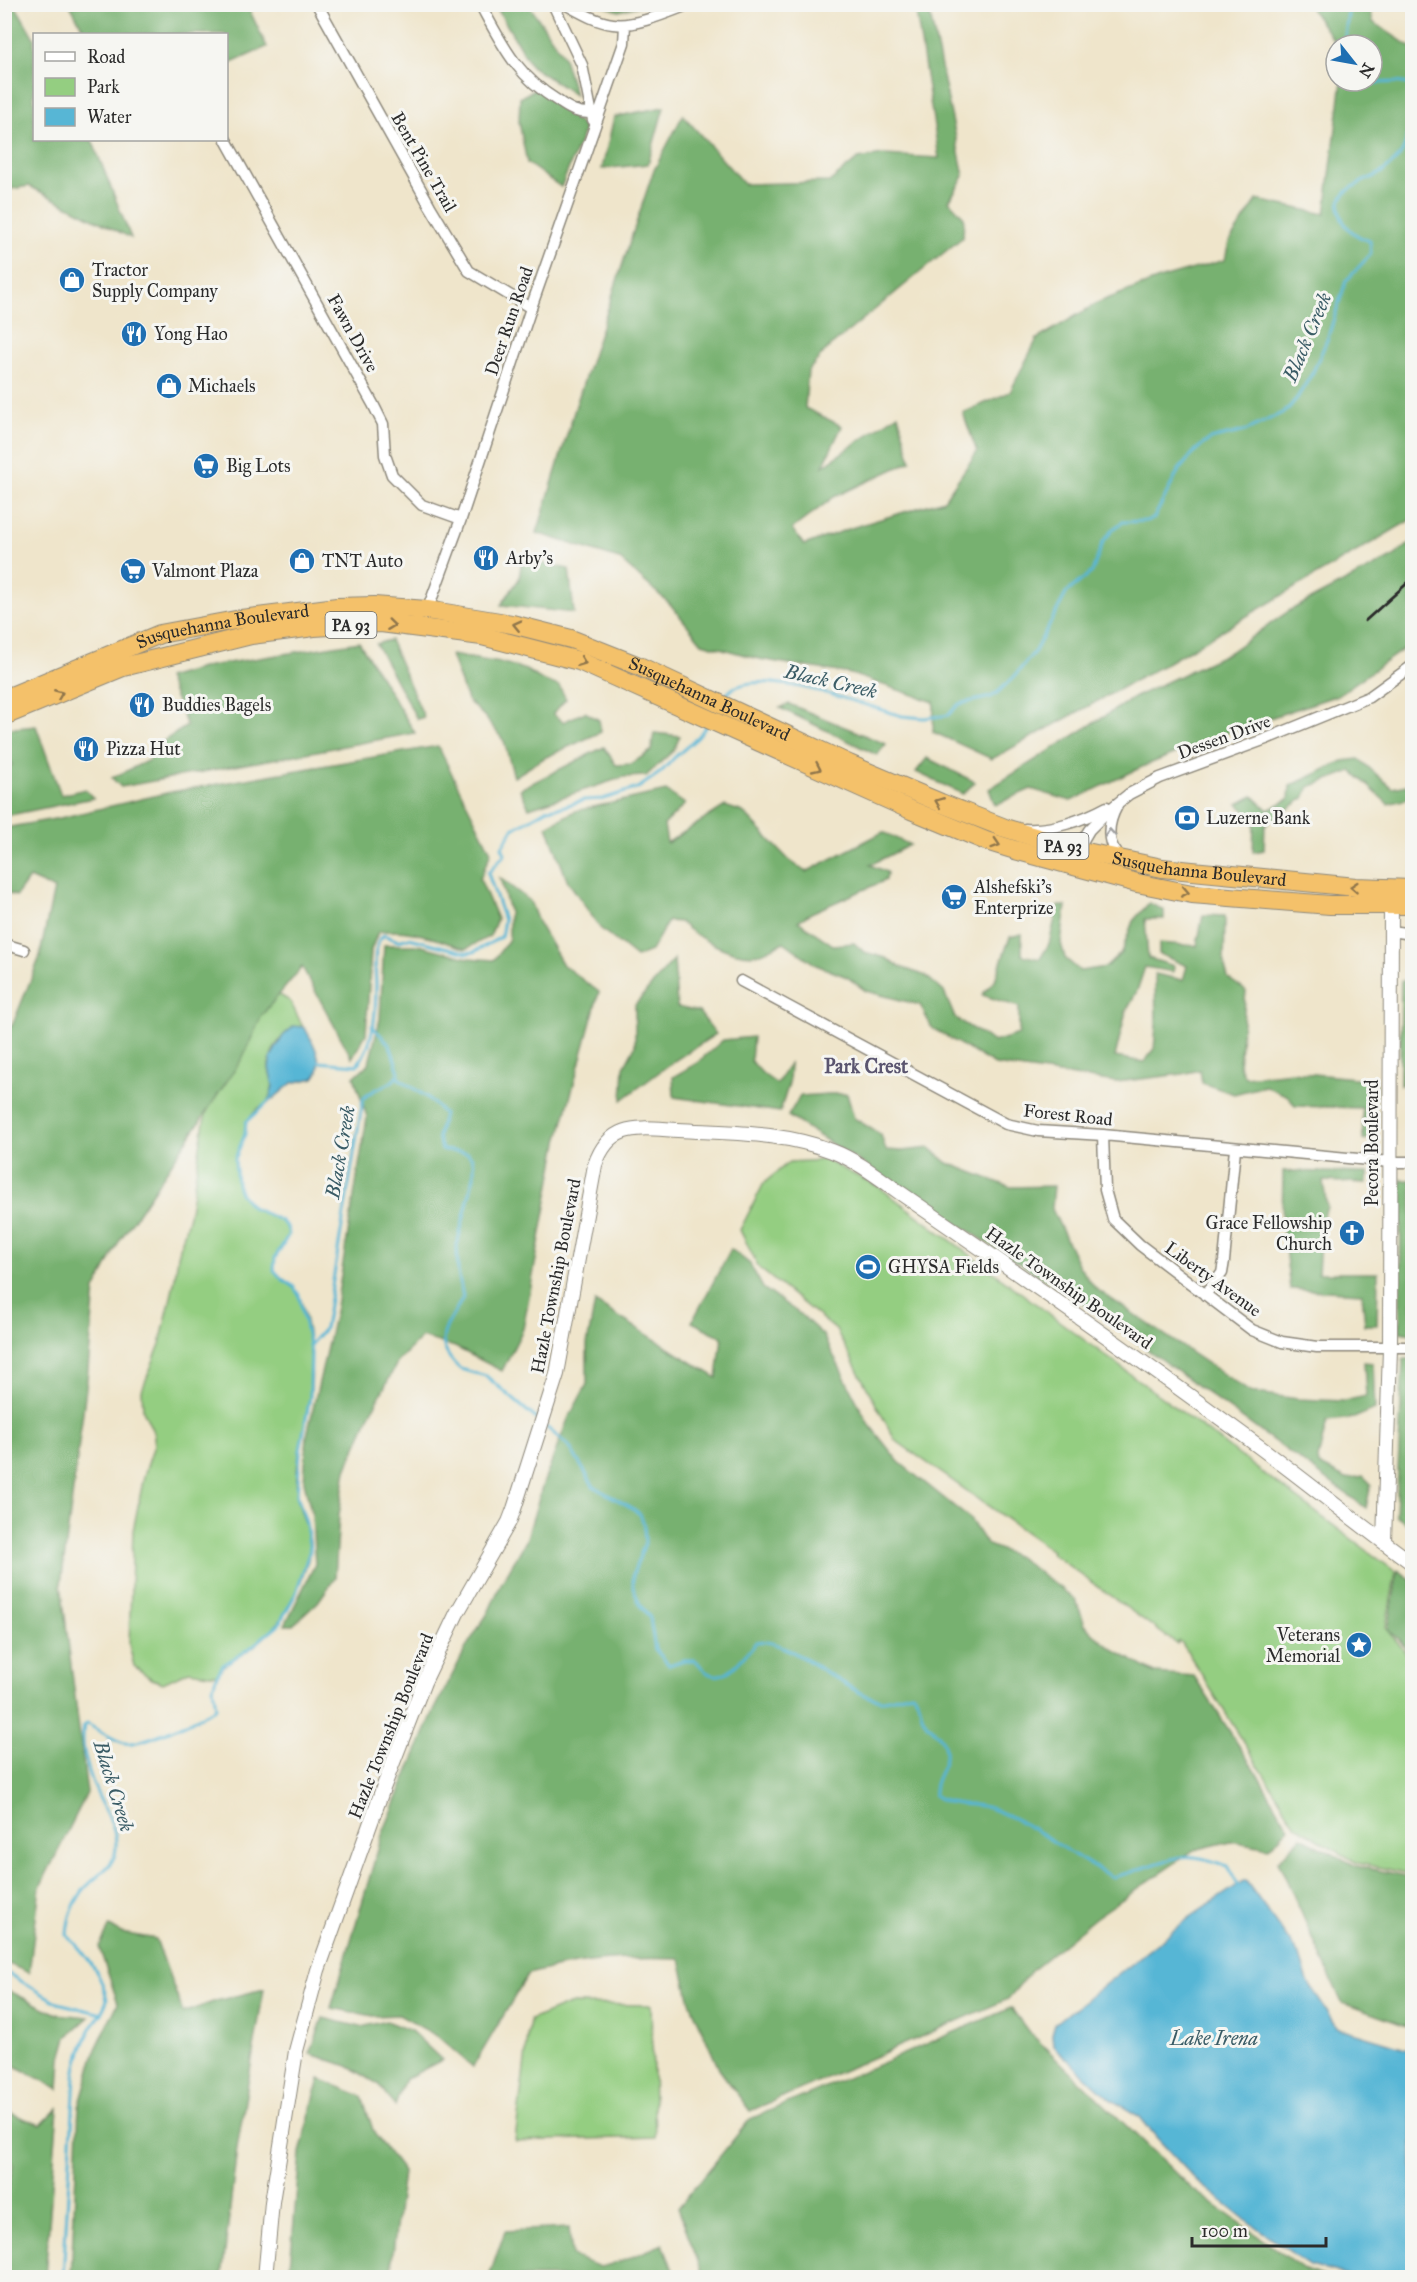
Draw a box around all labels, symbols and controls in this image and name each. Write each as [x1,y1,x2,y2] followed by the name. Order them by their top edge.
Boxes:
[33,33,228,141] legend
[1324,33,1384,93] north arrow
[87,46,125,68] text: Road
[1355,60,1378,82] text: N
[87,76,120,98] text: Park
[87,106,132,128] text: Water
[387,108,462,216] street label: Bent Pine Trail
[92,259,218,302] place label: Tractor Supply Company
[480,264,538,378] street label: Deer Run Road
[57,265,87,295] shop icon: Tractor Supply Company
[1277,289,1336,386] water label: Black Creek
[323,290,383,376] street label: Fawn Drive
[119,319,149,349] restaurant icon: Yong Hao
[154,323,228,346] place label: Yong Hao
[154,371,184,401] shop icon: Michaels
[188,375,256,397] place label: Michaels
[191,451,221,481] supermarket icon: Big Lots
[226,455,291,478] place label: Big Lots
[471,543,501,573] restaurant icon: Arby's
[287,546,317,576] shop icon: TNT Auto
[505,547,553,569] place label: Arby's
[322,550,403,572] place label: TNT Auto
[118,556,148,586] supermarket icon: Valmont Plaza
[151,560,259,582] place label: Valmont Plaza
[133,600,310,654] street label: Susquehanna Boulevard
[326,612,376,638] road number: PA 93
[386,618,395,631] one-way arrow
[513,620,523,633] one-way arrow
[625,652,794,746] street label: Susquehanna Boulevard
[576,655,586,668] one-way arrow
[781,658,880,703] water label: Black Creek
[53,689,64,701] one-way arrow
[127,690,157,720] restaurant icon: Buddies Bagels
[162,694,271,717] place label: Buddies Bagels
[1174,710,1274,764] street label: Dessen Drive
[71,734,101,764] restaurant icon: Pizza Hut
[106,738,181,760] place label: Pizza Hut
[811,760,822,772] one-way arrow
[934,797,945,810] one-way arrow
[1172,803,1202,833] bank icon: Luzerne Bank
[1206,807,1311,829] place label: Luzerne Bank
[1104,829,1117,838] one-way arrow
[1038,833,1088,859] road number: PA 93
[990,837,1001,850] one-way arrow
[1110,847,1287,891] street label: Susquehanna Boulevard
[973,876,1054,919] place label: Alshefski's Enterprize
[1350,881,1359,894] one-way arrow
[939,882,969,912] supermarket icon: Alshefski's Enterprize
[1180,885,1190,898] one-way arrow
[824,1054,909,1078] district label: Park Crest
[1361,1079,1383,1207] street label: Pecora Boulevard
[1022,1099,1114,1131] street label: Forest Road
[320,1103,360,1201] water label: Black Creek
[526,1177,586,1375] street label: Hazle Township Boulevard
[1206,1212,1332,1255] place label: Grace Fellowship Church
[1337,1218,1367,1248] church icon: Grace Fellowship Church
[981,1222,1157,1354] street label: Hazle Township Boulevard
[1160,1237,1266,1321] street label: Liberty Avenue
[853,1252,883,1282] sports icon: GHYSA Fields
[888,1256,999,1278] place label: GHYSA Fields
[1266,1624,1340,1667] place label: Veterans Memorial
[344,1630,438,1822] street label: Hazle Township Boulevard
[1344,1630,1374,1660] place icon: Veterans Memorial
[88,1737,139,1835] water label: Black Creek
[1169,2026,1258,2050] water label: Lake Irena
[1192,2210,1326,2248] scale bar
[1201,2220,1248,2242] text: 100 m

